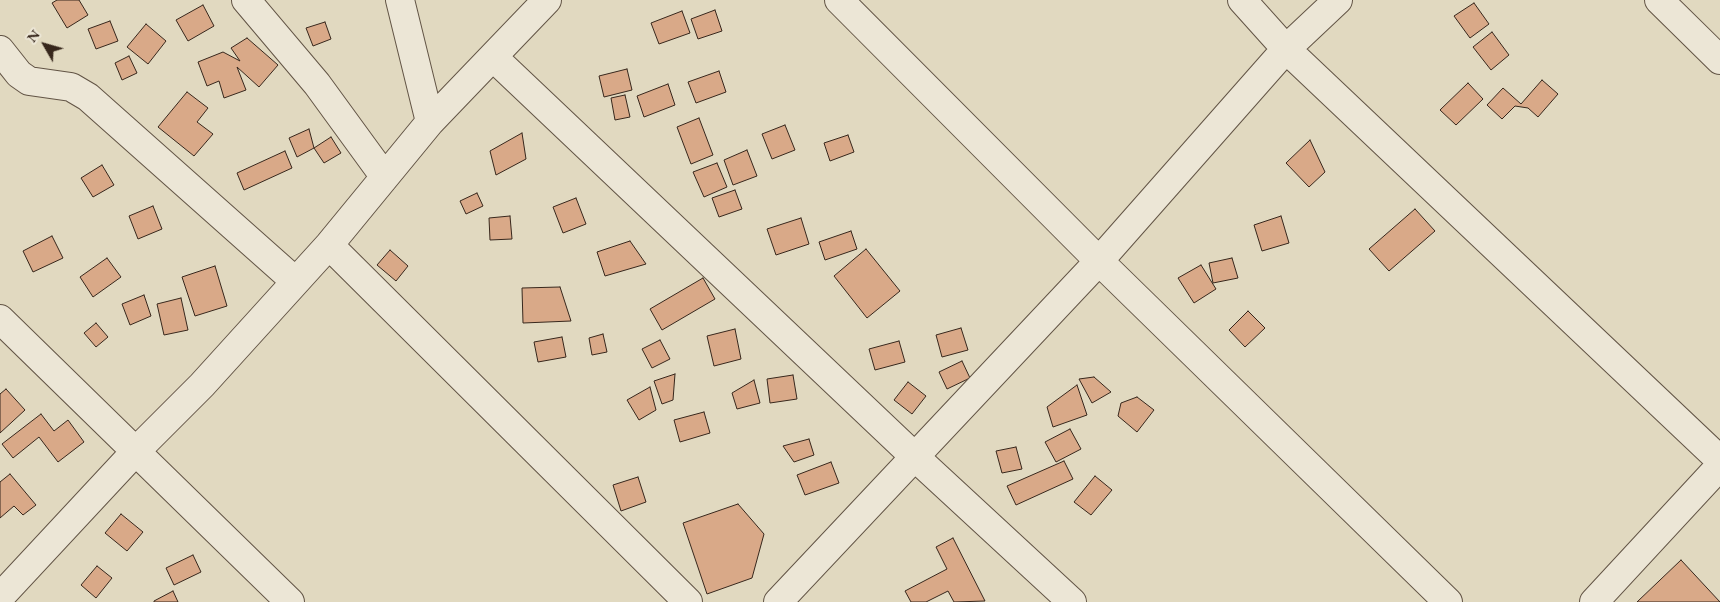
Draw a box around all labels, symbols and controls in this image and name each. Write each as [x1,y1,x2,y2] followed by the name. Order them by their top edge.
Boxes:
[20,20,70,70] north arrow
[23,26,44,46] text: N

